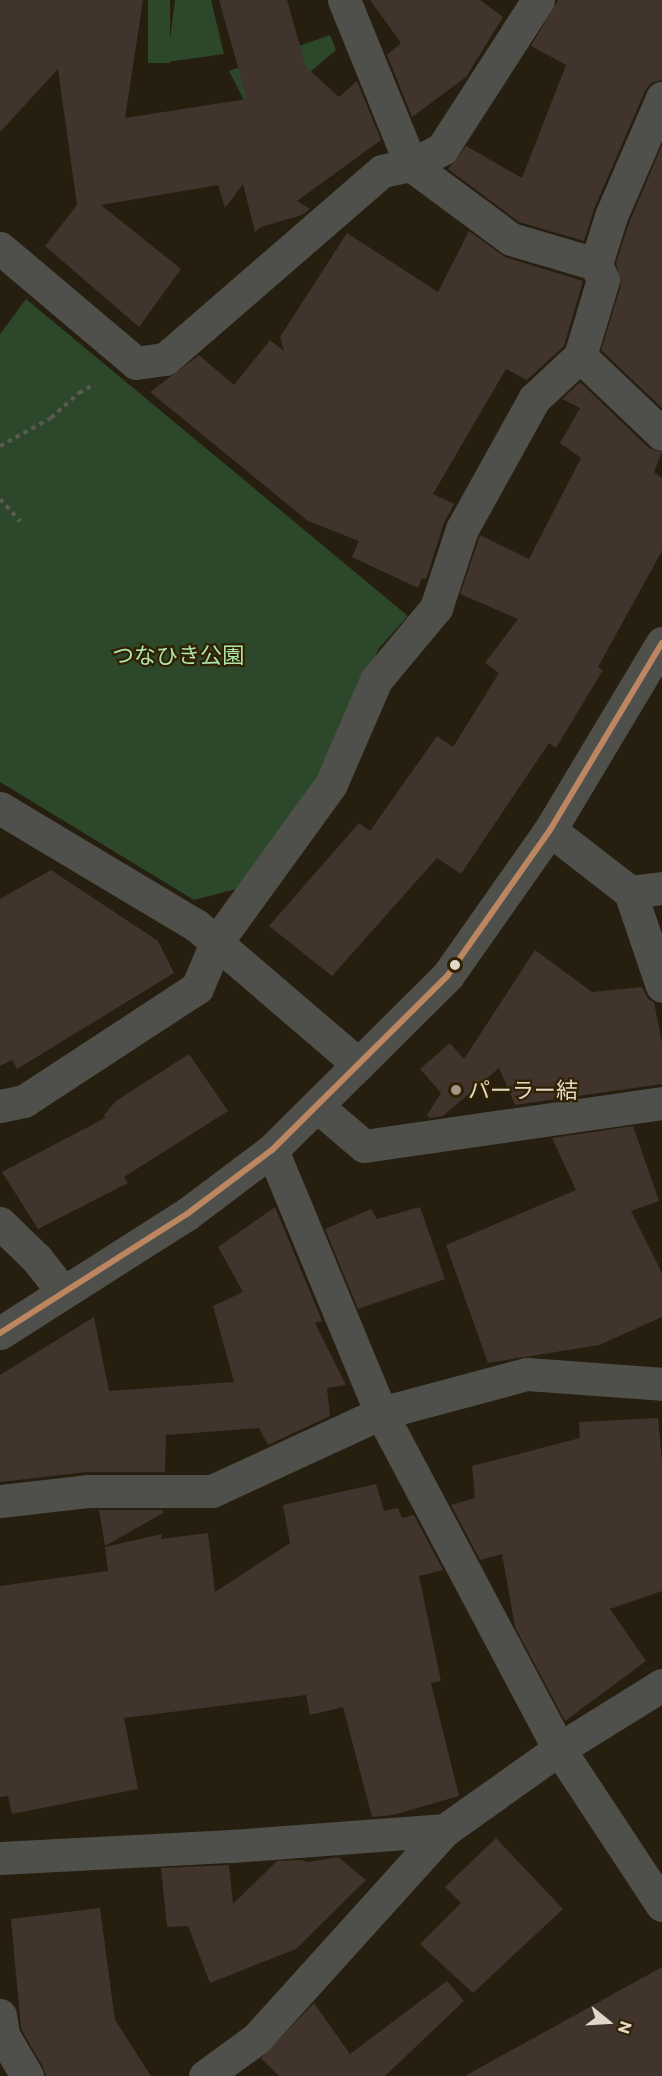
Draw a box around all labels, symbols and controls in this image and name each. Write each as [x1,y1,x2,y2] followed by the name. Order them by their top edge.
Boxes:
[112,642,244,668] park label: つなひき公園
[449,959,461,971] unlabelled marker
[468,1077,578,1103] place label: パーラー結
[449,1083,463,1097] marker: パーラー結
[578,1992,638,2052] north arrow
[615,2019,636,2036] text: N

